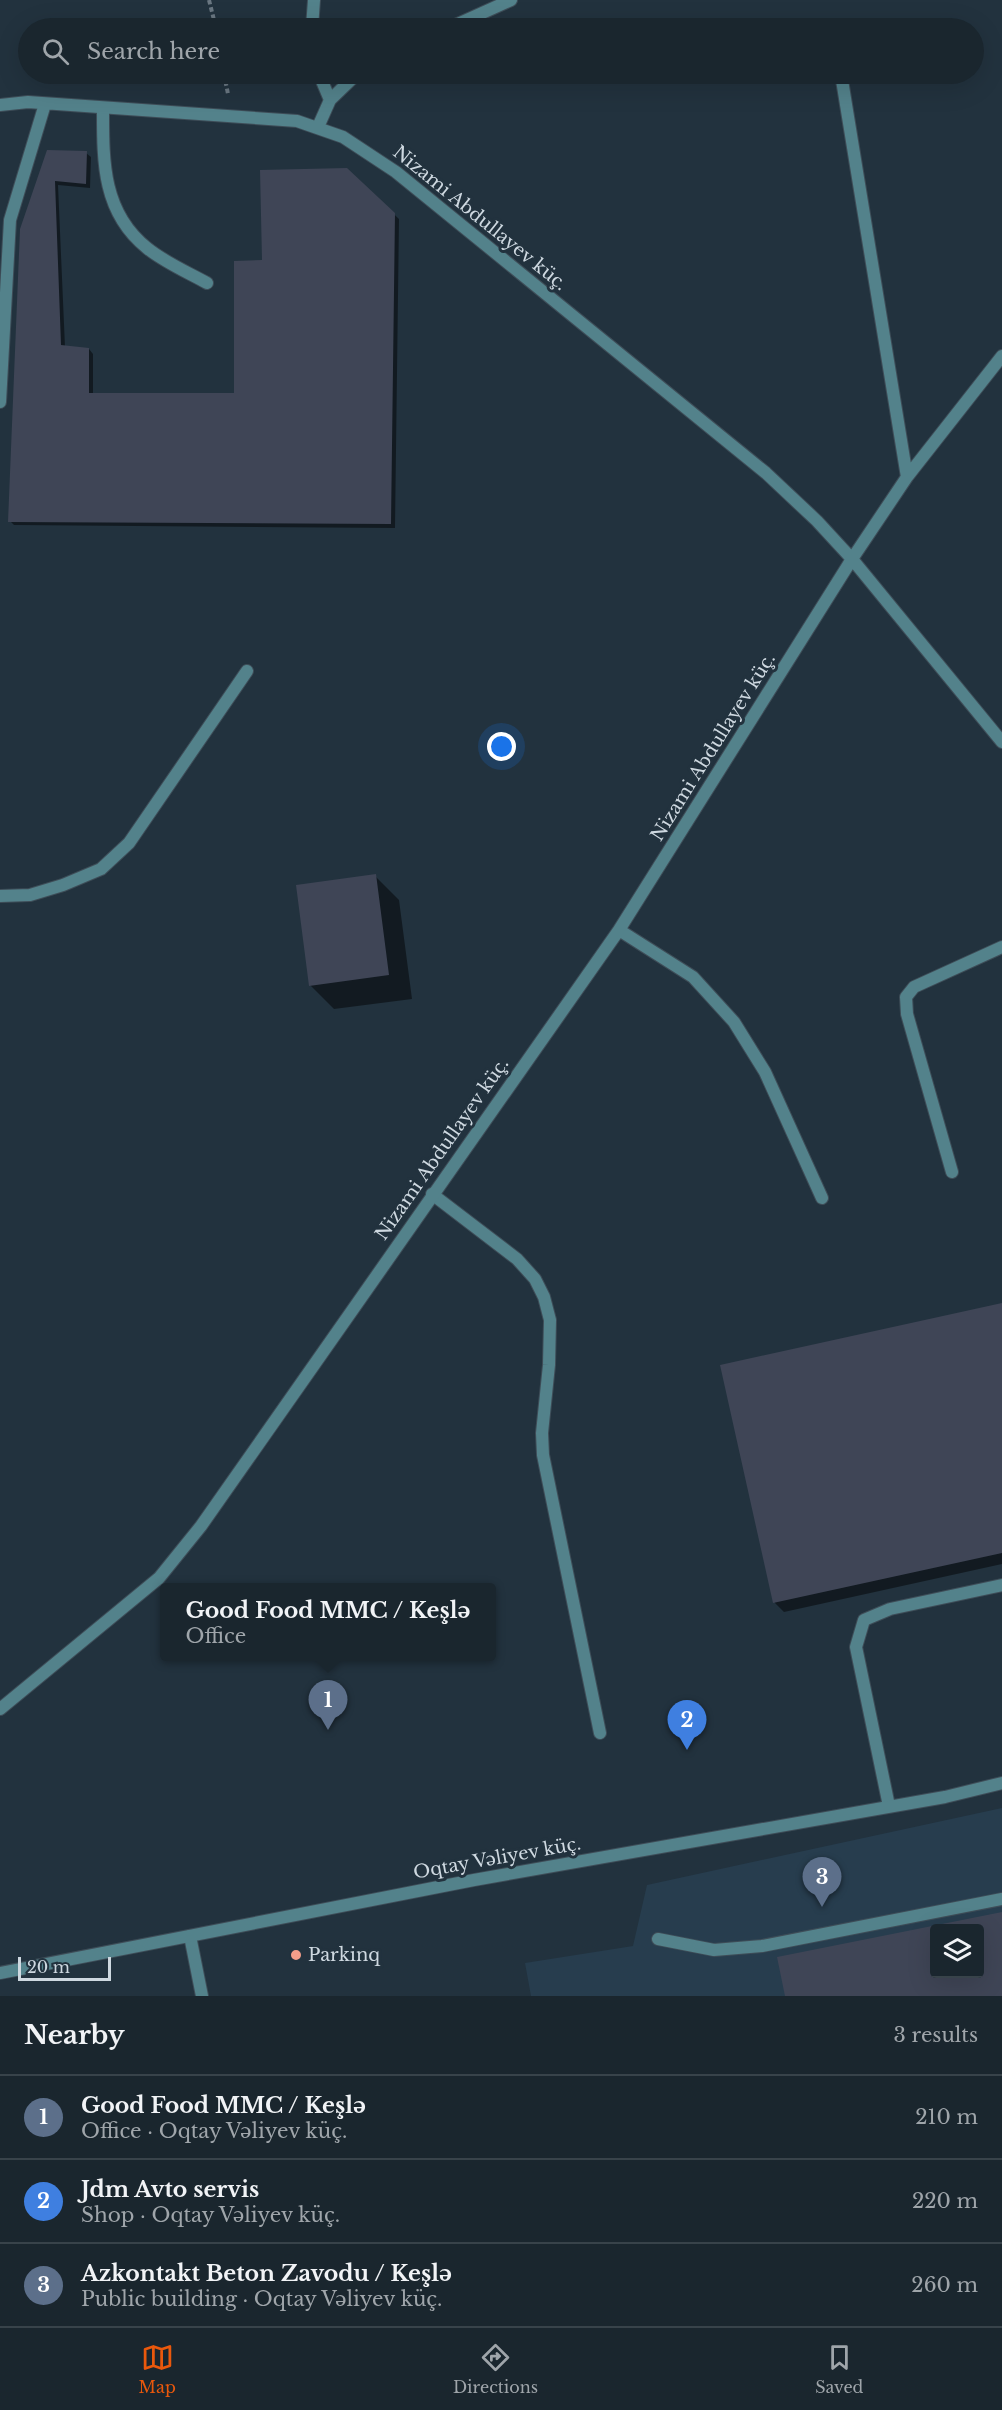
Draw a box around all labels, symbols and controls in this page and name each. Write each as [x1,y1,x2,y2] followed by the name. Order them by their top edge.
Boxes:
[18,18,984,84] search box
[39,35,72,68] icon: search
[87,38,220,65] text: Search here
[389,141,571,295] street label: Nizami Abdullayev küç.
[646,649,780,845] street label: Nizami Abdullayev küç.
[487,732,516,761] your location
[371,1054,513,1244] street label: Nizami Abdullayev küç.
[160,1583,496,1661] popup
[186,1597,470,1624] text: Good Food MMC / Keşlə
[186,1624,246,1648] text: Office
[308,1680,348,1730] pin: 1
[668,1700,706,1750] pin: 2
[412,1832,582,1884] street label: Oqtay Vəliyev küç.
[802,1858,842,1907] pin: 3
[930,1924,984,1978] map controls
[930,1924,984,1978] button: layers
[308,1944,380,1966] place label: Parkinq
[289,1948,303,1962] marker: Parkinq
[18,1954,111,1982] scale bar
[27,1957,70,1977] text: 20 m
[24,2019,125,2051] text: Nearby
[894,2023,978,2047] text: 3 results
[81,2092,366,2119] text: Good Food MMC / Keşlə
[39,2105,48,2129] text: 1
[915,2105,978,2129] text: 210 m
[81,2119,347,2143] text: Office · Oqtay Vəliyev küç.
[81,2176,259,2203] text: Jdm Avto servis
[37,2189,50,2213] text: 2
[912,2189,978,2213] text: 220 m
[81,2203,340,2227] text: Shop · Oqtay Vəliyev küç.
[81,2260,452,2287] text: Azkontakt Beton Zavodu / Keşlə
[37,2273,50,2297] text: 3
[911,2273,978,2297] text: 260 m
[81,2287,442,2311] text: Public building · Oqtay Vəliyev küç.
[139,2341,176,2397] tab: Map
[453,2341,538,2397] tab: Directions
[815,2341,863,2397] tab: Saved

